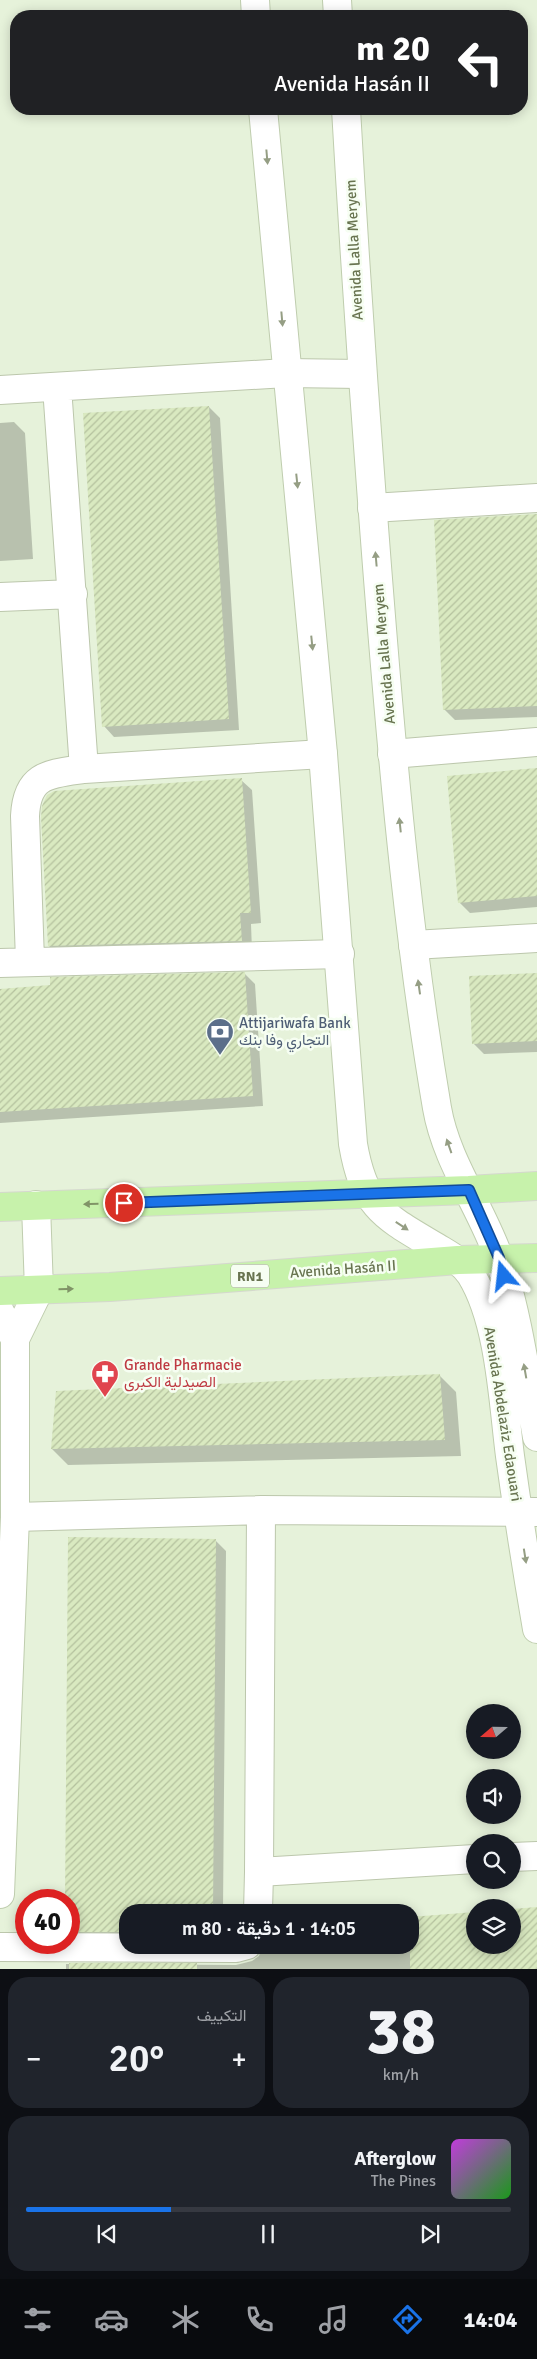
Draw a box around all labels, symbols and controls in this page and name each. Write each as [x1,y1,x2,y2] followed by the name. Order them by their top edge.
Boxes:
[356,27,430,70] text: 20 m
[448,30,513,95] icon: left
[274,70,430,97] text: Avenida Hasán II
[263,150,271,166] one-way arrow
[341,179,367,321] street label: Avenida Lalla Meryem
[278,311,286,327] one-way arrow
[293,473,301,489] one-way arrow
[372,551,380,567] one-way arrow
[369,583,399,725] street label: Avenida Lalla Meryem
[309,635,317,651] one-way arrow
[396,817,404,833] one-way arrow
[415,978,423,994] one-way arrow
[239,1014,351,1053] place label: Attijariwafa Bank التجاري وفا بنك
[205,1017,235,1056] bank icon: Attijariwafa Bank التجاري وفا بنك
[445,1138,453,1153] one-way arrow
[103,1182,145,1224] pin
[110,1189,138,1217] icon: arrive
[83,1200,99,1208] one-way arrow
[395,1222,409,1231] one-way arrow
[477,1249,529,1301] position arrow
[289,1256,397,1282] street label: Avenida Hasán II
[231,1264,269,1288] road number: RN1
[58,1284,74,1292] one-way arrow
[480,1325,526,1503] street label: Avenida Abdelaziz Edaouari
[124,1356,242,1392] place label: Grande Pharmacie الصيدلية الكبرى
[90,1359,120,1398] pharmacy icon: Grande Pharmacie الصيدلية الكبرى
[521,1363,529,1379] one-way arrow
[521,1548,529,1564] one-way arrow
[466,1704,521,1759] north arrow
[466,1704,521,1954] map controls
[466,1769,521,1824] button: sound
[466,1834,521,1889] button: search
[15,1889,80,1954] speed limit sign: 40
[466,1899,521,1954] button: layers
[182,1917,356,1941] text: 14:05 · 1 دقيقة · 80 m
[366,1992,436,2072] text: 38
[197,2006,247,2026] text: التكييف
[108,2035,164,2082] text: 20°
[26,2042,41,2076] text: −
[231,2042,247,2076] text: +
[383,2065,419,2085] text: km/h
[354,2147,436,2171] text: Afterglow
[371,2171,436,2191] text: The Pines
[93,2220,121,2248] icon: previous
[254,2220,282,2248] icon: pause
[416,2220,444,2248] icon: next
[20,2302,55,2337] icon: filters
[94,2302,129,2337] icon: car
[168,2302,203,2337] icon: climate
[242,2302,277,2337] icon: phone
[316,2302,351,2337] icon: music
[390,2302,425,2337] icon: directions
[464,2306,518,2333] text: 14:04

